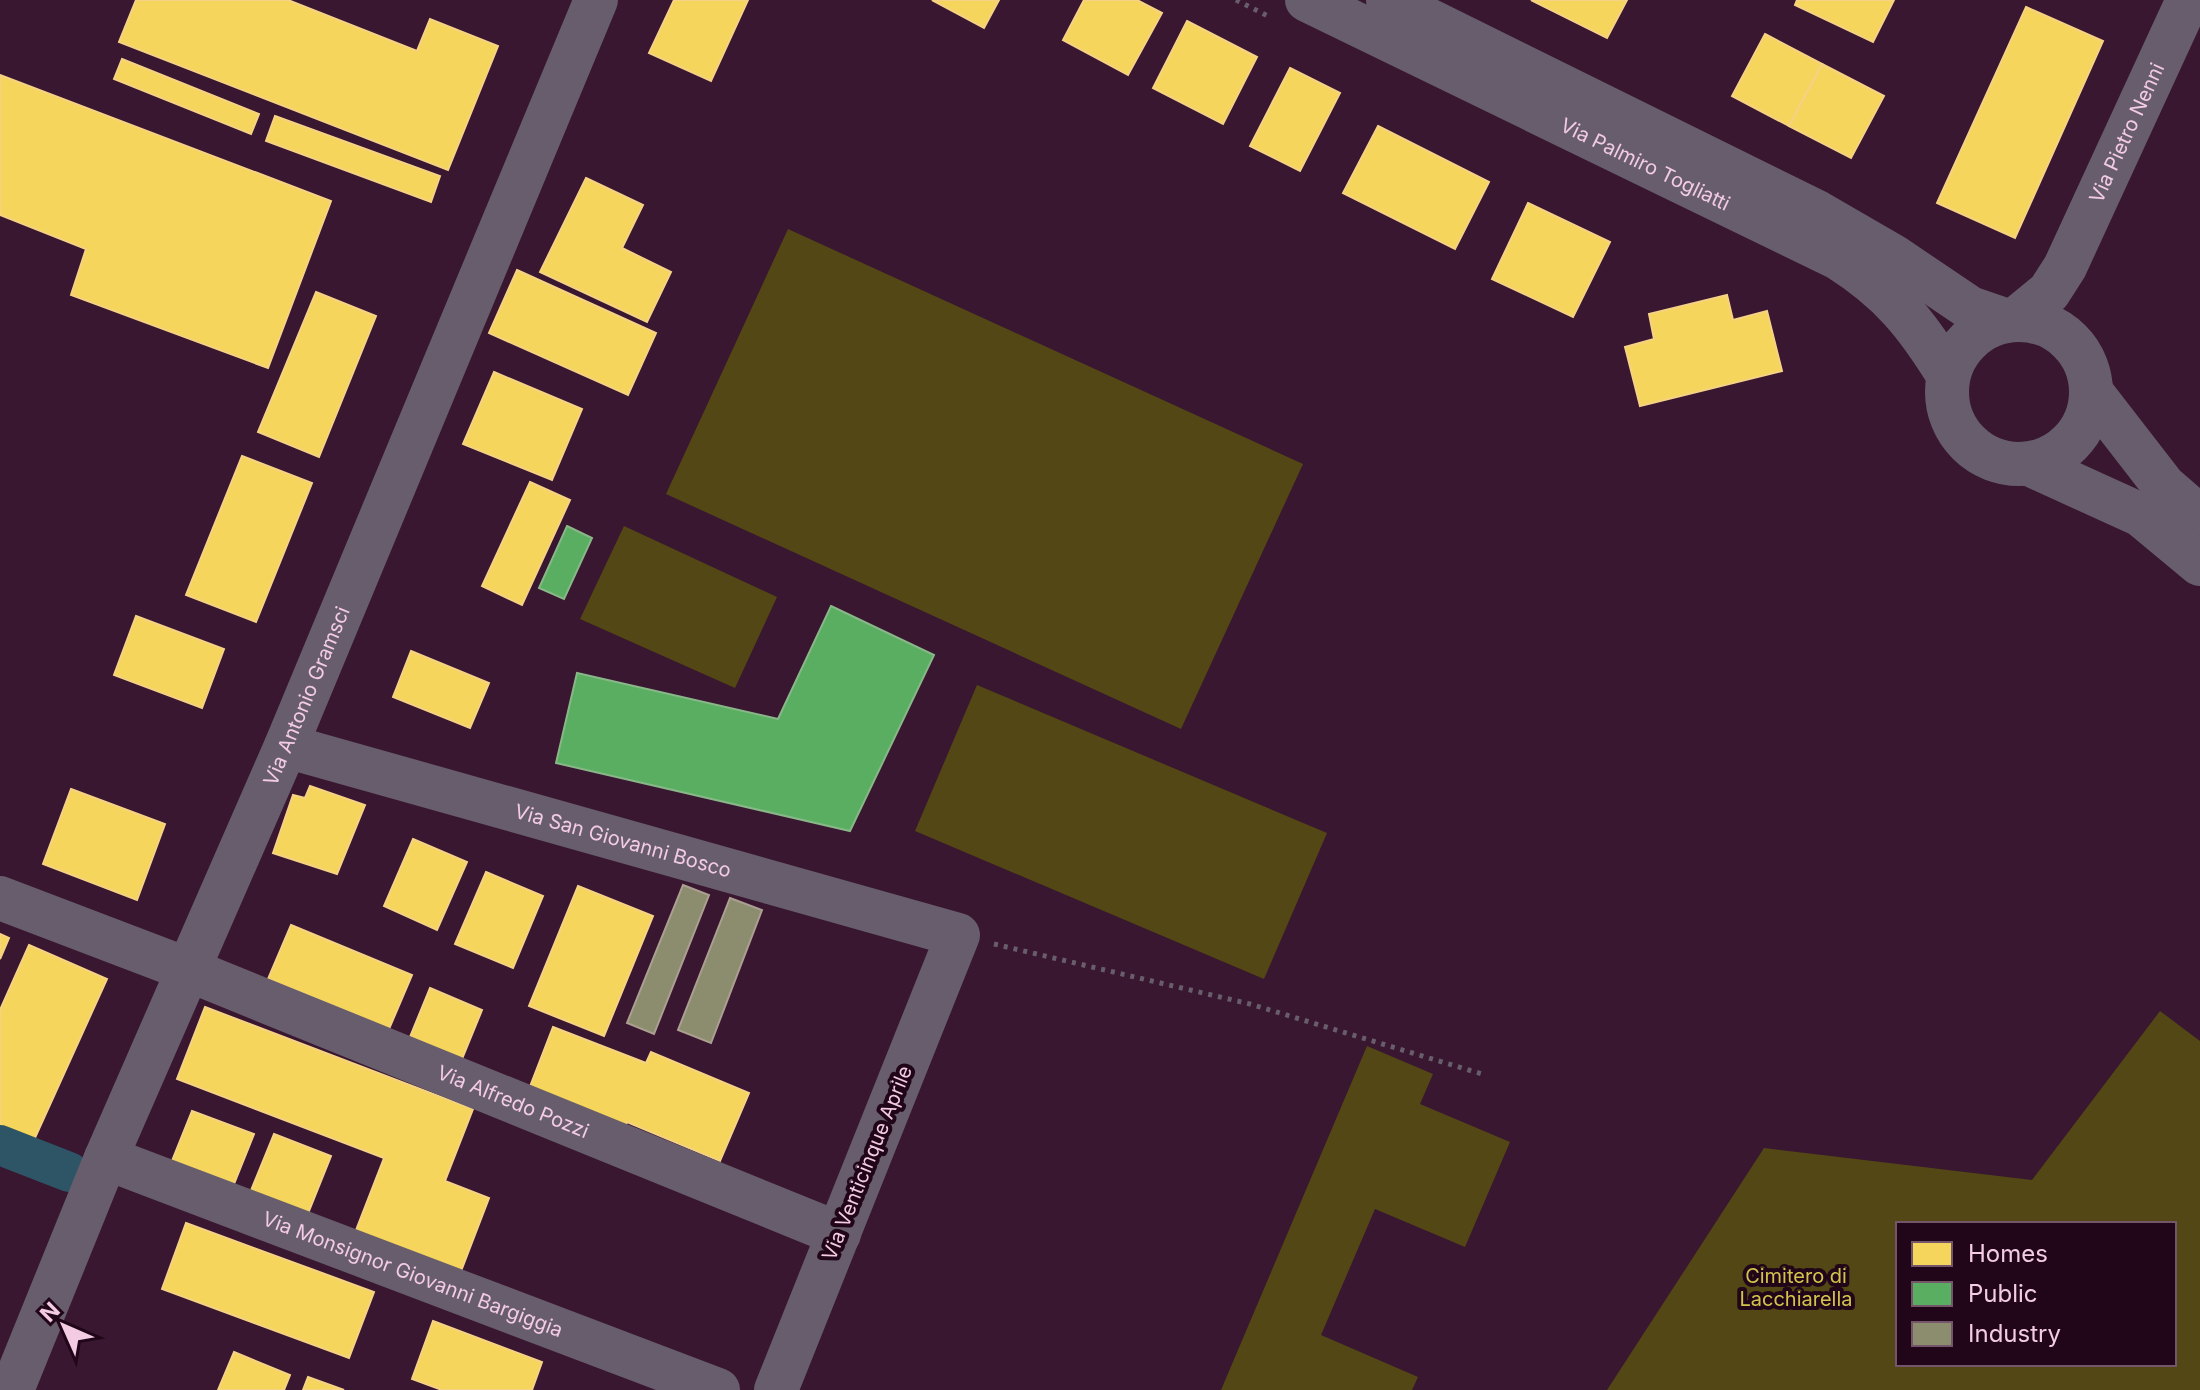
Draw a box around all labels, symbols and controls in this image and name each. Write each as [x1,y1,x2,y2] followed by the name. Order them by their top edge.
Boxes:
[2084,59,2169,207] street label: Via Pietro Nenni
[1556,113,1734,216] street label: Via Palmiro Togliatti
[258,603,355,789] street label: Via Antonio Gramsci
[512,799,734,883] street label: Via San Giovanni Bosco
[434,1060,592,1143] street label: Via Alfredo Pozzi
[817,1062,917,1264] street label: Via Venticinque Aprile
[259,1206,566,1342] street label: Via Monsignor Giovanni Bargiggia
[1896,1222,2176,1366] legend
[1968,1239,2048,1268] text: Homes
[1739,1264,1853,1311] park label: Cimitero di Lacchiarella
[1968,1279,2038,1308] text: Public
[24,1286,104,1366] north arrow
[35,1297,65,1327] text: N
[1968,1319,2061,1348] text: Industry

